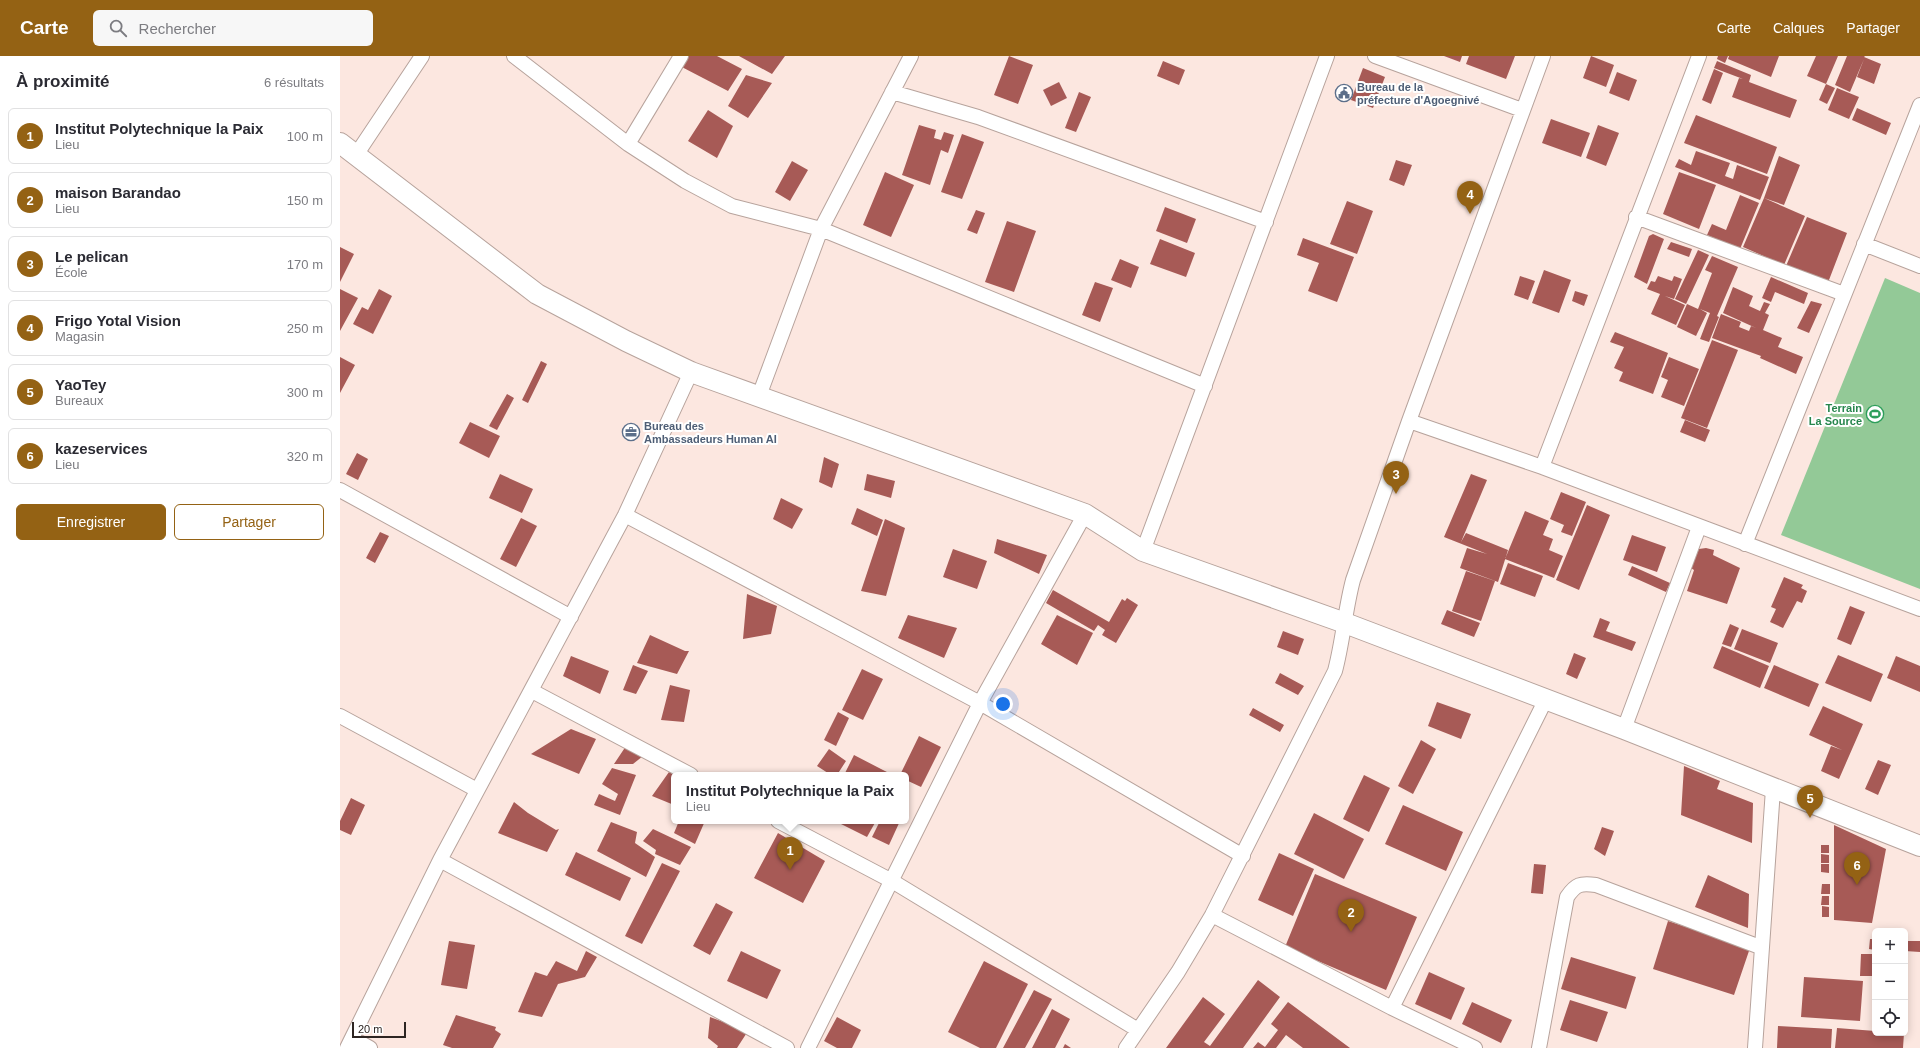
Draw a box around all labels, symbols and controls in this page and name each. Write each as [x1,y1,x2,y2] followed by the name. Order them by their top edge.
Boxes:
[93,10,373,46] search box
[20,17,69,38] text: Carte
[107,17,129,39] icon: search
[139,20,216,37] text: Rechercher
[1717,20,1751,36] text: Carte
[1773,20,1824,36] text: Calques
[1846,20,1900,36] text: Partager
[16,72,110,91] text: À proximité
[264,75,324,90] text: 6 résultats
[1357,81,1479,106] place label: Bureau de la préfecture d'Agoegnivé
[1334,83,1354,103] public building icon: Bureau de la préfecture d'Agoegnivé
[55,120,263,137] text: Institut Polytechnique la Paix
[26,129,34,144] text: 1
[287,129,323,144] text: 100 m
[55,137,80,152] text: Lieu
[1457,181,1483,214] pin: 4
[55,184,181,201] text: maison Barandao
[26,193,34,208] text: 2
[287,193,323,208] text: 150 m
[55,201,80,216] text: Lieu
[55,248,128,265] text: Le pelican
[26,257,34,272] text: 3
[287,257,323,272] text: 170 m
[55,265,88,280] text: École
[55,312,181,329] text: Frigo Yotal Vision
[26,321,34,336] text: 4
[287,321,323,336] text: 250 m
[55,329,104,344] text: Magasin
[55,376,106,393] text: YaoTey
[26,385,34,400] text: 5
[287,385,323,400] text: 300 m
[55,393,103,408] text: Bureaux
[1809,402,1862,427] place label: Terrain La Source
[1865,404,1885,424] sports icon: Terrain La Source
[644,420,777,445] place label: Bureau des Ambassadeurs Human AI
[621,422,641,442] office icon: Bureau des Ambassadeurs Human AI
[55,440,148,457] text: kazeservices
[26,449,34,464] text: 6
[287,449,323,464] text: 320 m
[55,457,80,472] text: Lieu
[1383,461,1409,494] pin: 3
[16,504,166,540] button: Enregistrer
[174,504,324,540] button: Partager
[993,694,1013,714] your location
[671,772,909,824] popup
[686,782,894,799] text: Institut Polytechnique la Paix
[1797,785,1823,818] pin: 5
[686,799,710,814] text: Lieu
[777,837,803,870] pin: 1
[1844,852,1870,885] pin: 6
[1338,899,1364,932] pin: 2
[1872,928,1908,1036] map controls
[1872,928,1908,964] button: +
[1872,964,1908,1000] button: −
[1872,1000,1908,1036] button: locate
[352,1020,406,1039] scale bar
[358,1023,382,1035] text: 20 m

